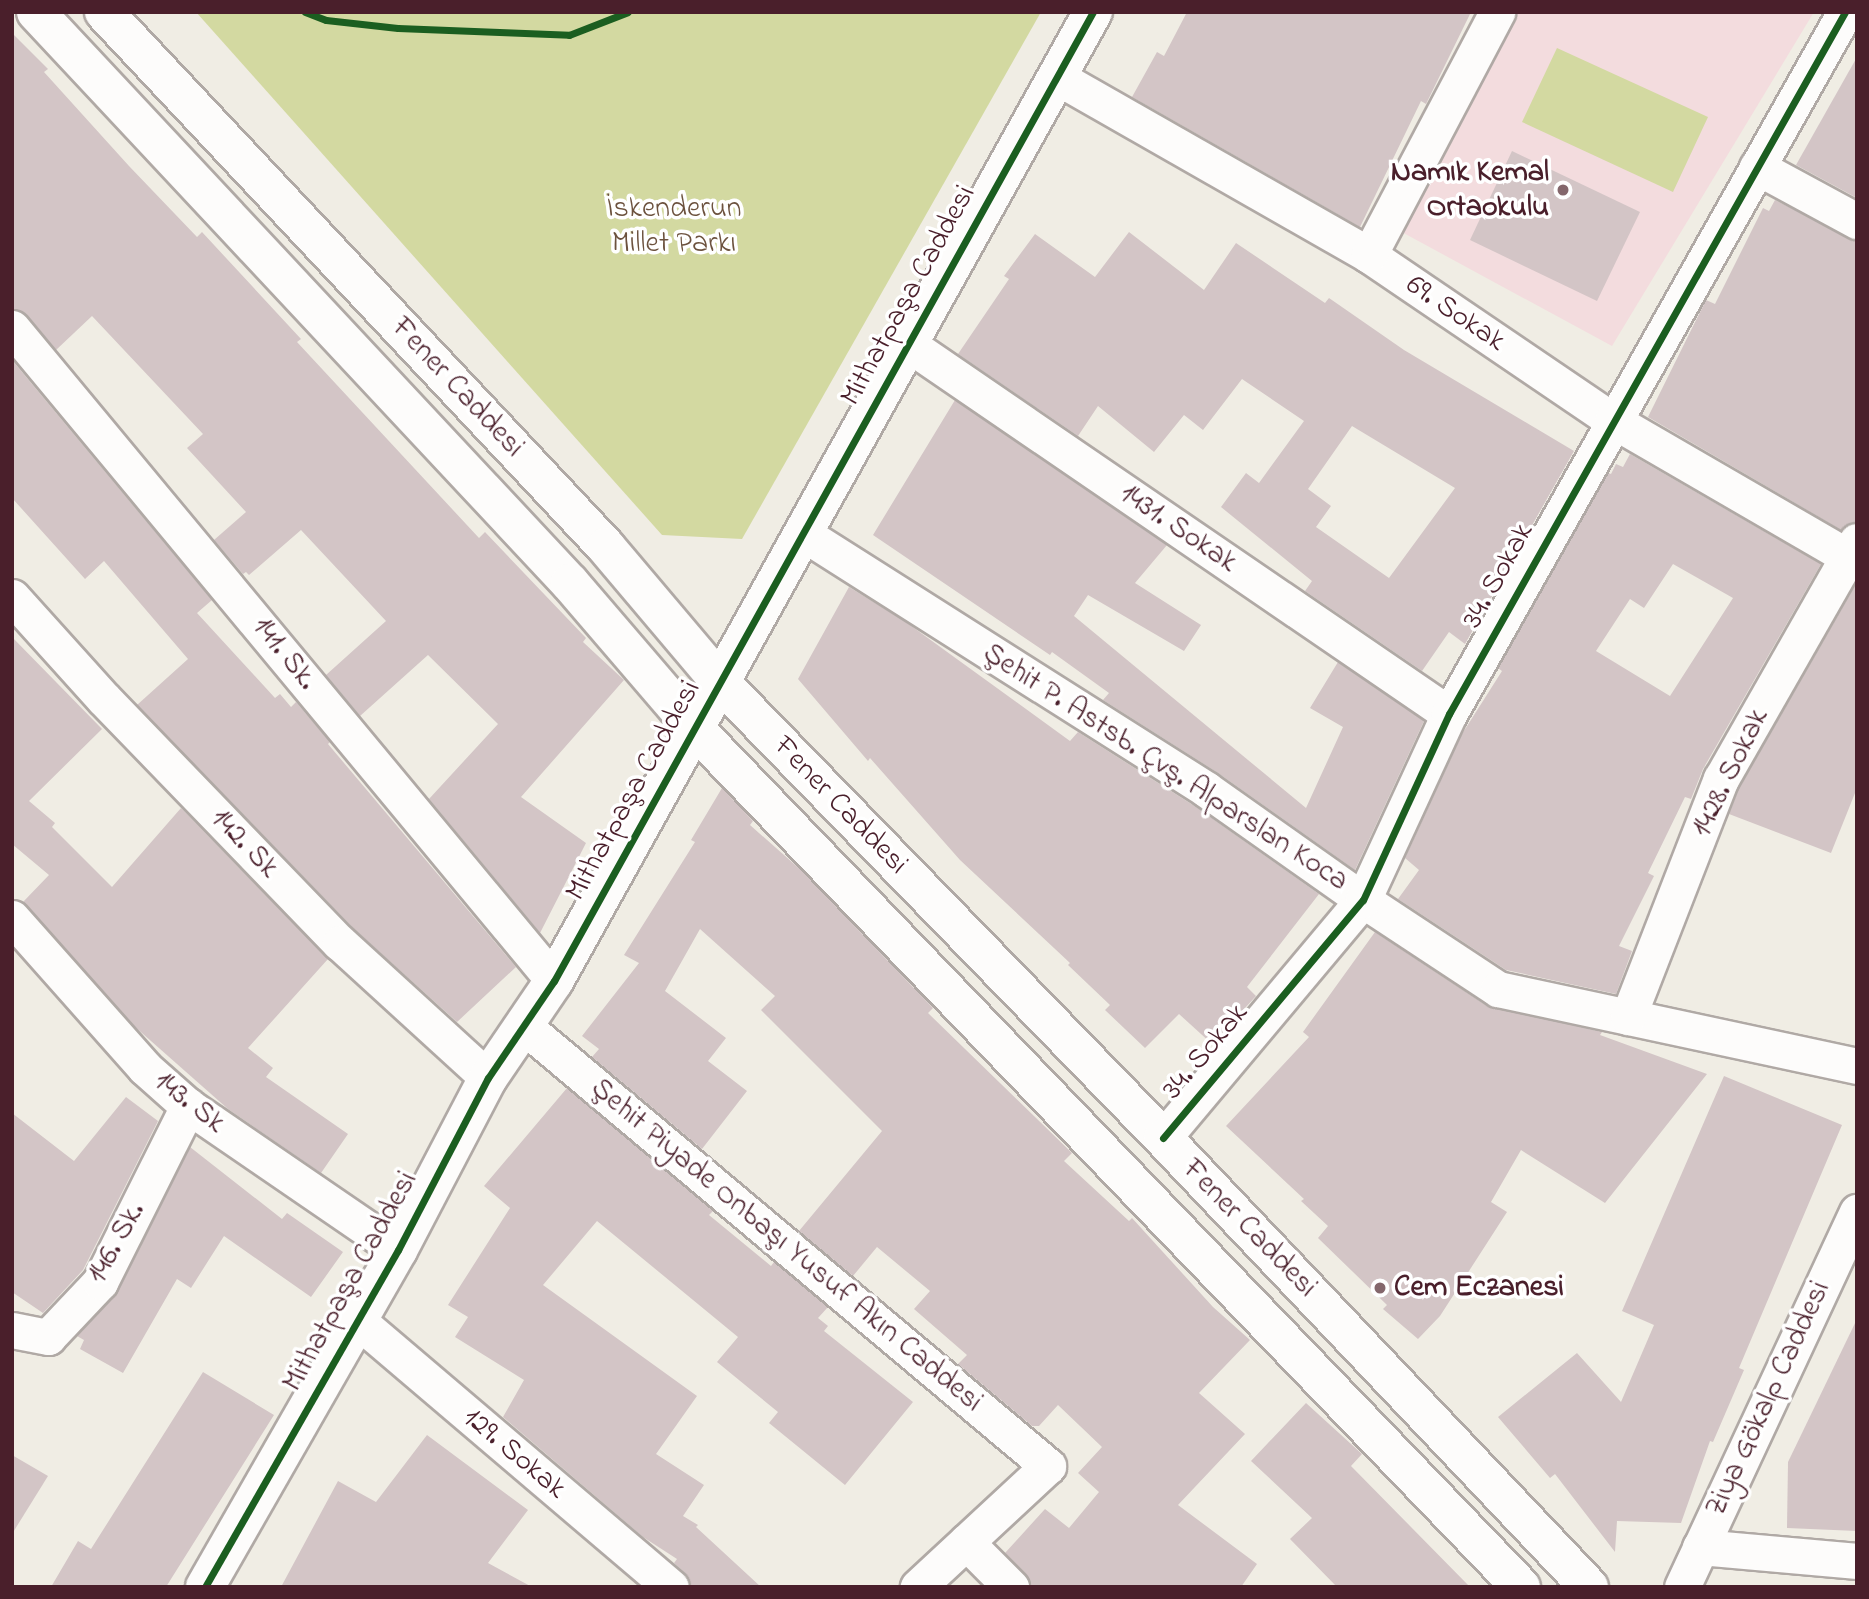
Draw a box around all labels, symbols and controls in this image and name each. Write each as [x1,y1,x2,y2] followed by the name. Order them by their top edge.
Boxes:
[1391,155,1549,226] place label: Namık Kemal Ortaokulu
[834,180,984,412] street label: Mithatpaşa Caddesi
[1555,182,1571,198] marker: Namık Kemal Ortaokulu
[606,191,742,262] park label: İskenderun Millet Parkı
[1398,268,1512,360] street label: 69. Sokak
[383,310,531,466] street label: Fener Caddesi
[1112,477,1244,581] street label: 1431. Sokak
[1455,517,1543,635] street label: 34. Sokak
[244,610,324,698] street label: 141. Sk.
[976,636,1354,900] street label: Şehit P. Astsb. Çvş. Alparslan Koca
[559,675,709,907] street label: Mithatpaşa Caddesi
[1685,703,1777,843] street label: 1428. Sokak
[765,729,915,883] street label: Fener Caddesi
[202,802,286,886] street label: 142. Sk
[1155,996,1257,1108] street label: 34. Sokak
[146,1064,232,1142] street label: 143. Sk
[583,1071,989,1421] street label: Şehit Piyade Onbaşı Yusuf Akın Caddesi
[1174,1152,1324,1306] street label: Fener Caddesi
[276,1166,426,1398] street label: Mithatpaşa Caddesi
[80,1196,154,1290] street label: 146. Sk.
[1394,1270,1564,1306] place label: Cem Eczanesi
[1699,1276,1839,1522] street label: Ziya Gökalp Caddesi
[1372,1280,1388,1296] marker: Cem Eczanesi
[455,1401,573,1507] street label: 129. Sokak

